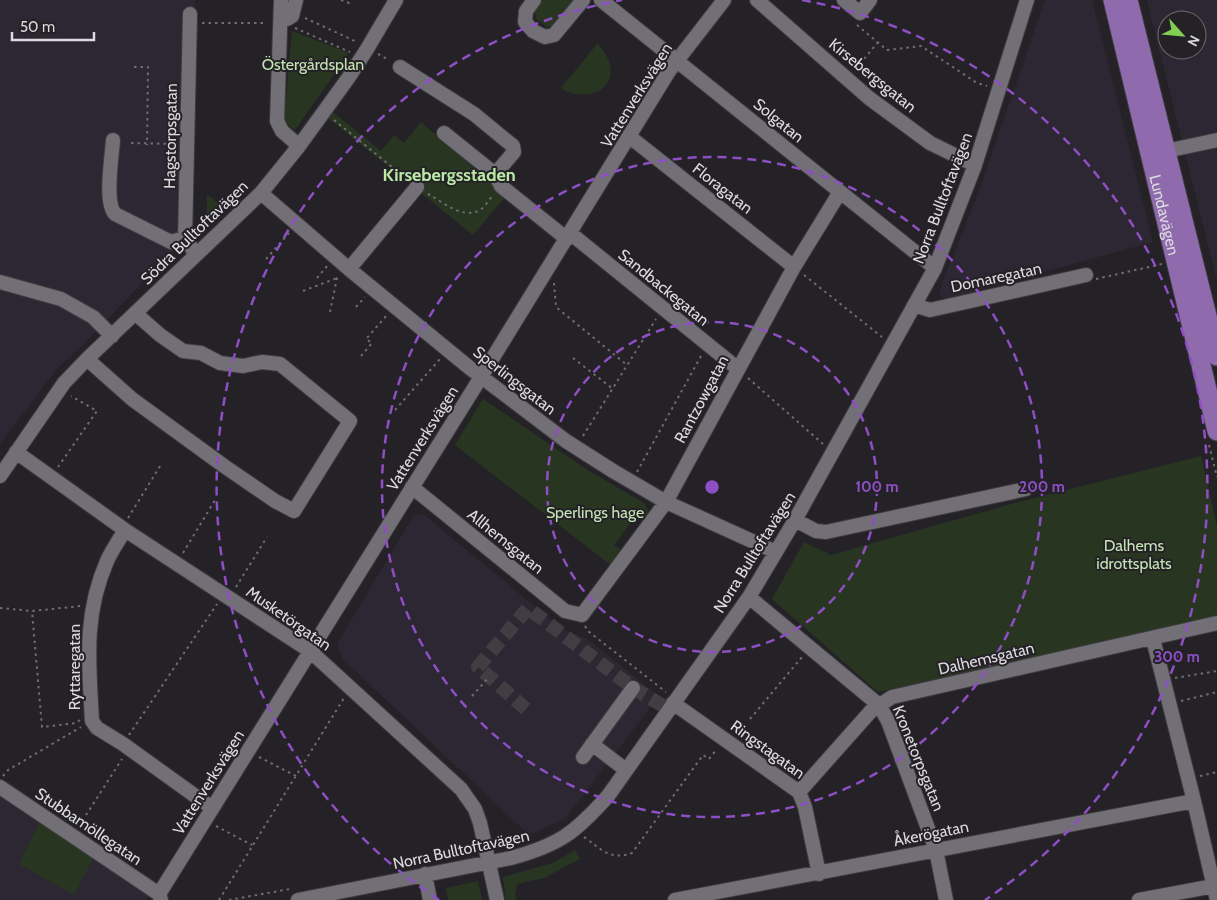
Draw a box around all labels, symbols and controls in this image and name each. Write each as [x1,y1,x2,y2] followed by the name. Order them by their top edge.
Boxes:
[12,10,95,42] scale bar
[1157,10,1207,60] north arrow
[20,18,55,36] text: 50 m
[1183,32,1204,49] text: N
[825,34,920,116] street label: Kirsebergsgatan
[597,39,676,151] street label: Vattenverksvägen
[262,55,364,74] park label: Östergårdsplan
[160,83,181,189] street label: Hagstorpsgatan
[750,94,808,147] street label: Solgatan
[909,130,976,267] street label: Norra Bulltoftavägen
[689,159,757,218] street label: Floragatan
[382,164,516,186] district label: Kirsebergsstaden
[1145,173,1183,257] street label: Lundavägen
[137,176,252,288] street label: Södra Bulltoftavägen
[615,245,713,330] street label: Sandbackegatan
[949,259,1043,296] street label: Domaregatan
[470,342,560,419] street label: Sperlingsgatan
[670,352,733,446] street label: Rantzowgatan
[383,382,462,494] street label: Vattenverksvägen
[703,478,721,496] centre of rings
[855,478,899,496] text: 100 m
[1019,478,1065,496] text: 200 m
[710,488,799,616] street label: Norra Bulltoftavägen
[546,503,644,522] park label: Sperlings hage
[464,505,548,578] street label: Allhemsgatan
[1096,536,1172,573] park label: Dalhems idrottsplats
[243,582,335,655] street label: Musketörgatan
[65,624,84,710] street label: Ryttaregatan
[936,638,1036,679] street label: Dalhemsgatan
[1154,648,1200,666] text: 300 m
[889,703,948,814] street label: Kronetorpsgatan
[727,716,809,783] street label: Ringstagatan
[169,726,248,838] street label: Vattenverksvägen
[32,784,146,869] street label: Stubbamöllegatan
[892,817,970,850] street label: Åkerögatan
[391,826,531,873] street label: Norra Bulltoftavägen

